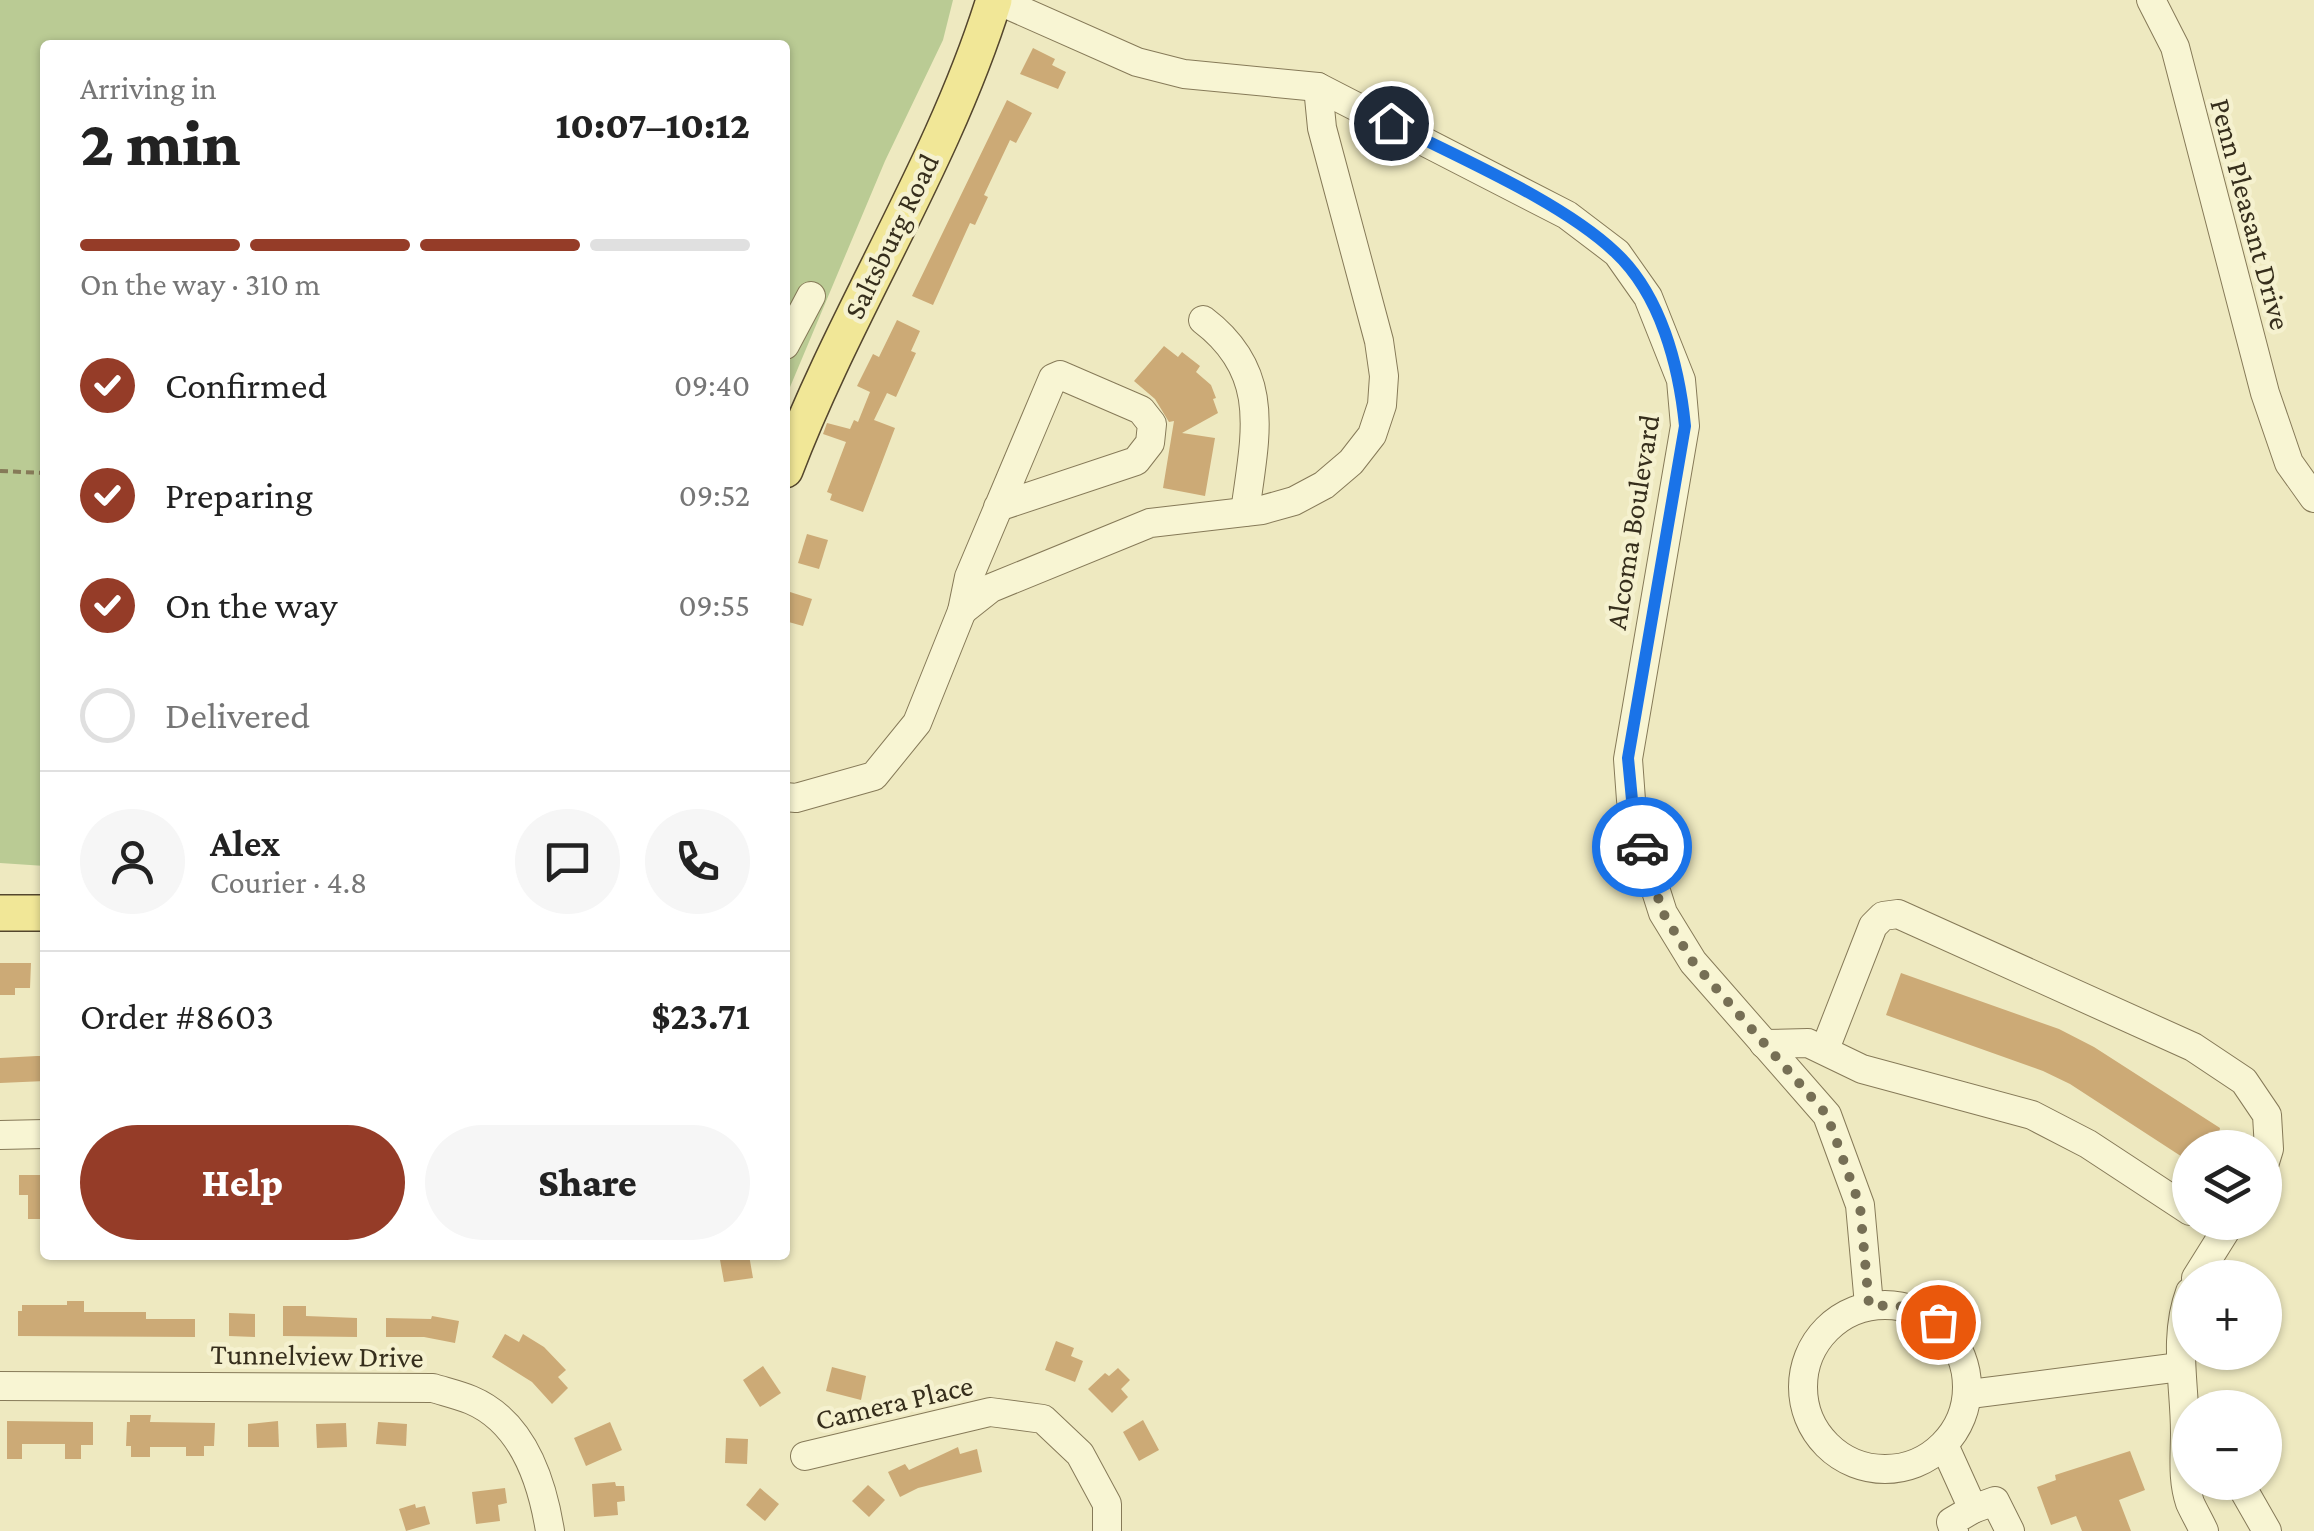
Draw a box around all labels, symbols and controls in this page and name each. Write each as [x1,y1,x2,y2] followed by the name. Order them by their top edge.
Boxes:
[80,70,217,106] text: Arriving in
[1349,81,1434,166] pin
[2204,95,2298,333] street label: Penn Pleasant Drive
[1364,96,1419,151] icon: home
[555,104,750,146] text: 10:07–10:12
[80,107,241,179] text: 2 min
[837,148,946,324] street label: Saltsburg Road
[80,266,321,302] text: On the way · 310 m
[80,358,135,413] icon: check
[165,364,328,406] text: Confirmed
[674,367,750,403] text: 09:40
[1599,412,1665,632] street label: Alcoma Boulevard
[80,468,135,523] icon: check
[165,474,313,516] text: Preparing
[679,477,750,513] text: 09:52
[80,578,135,633] icon: check
[165,584,337,626] text: On the way
[678,587,750,623] text: 09:55
[165,694,310,736] text: Delivered
[1592,797,1692,897] courier
[80,809,185,914] button: person
[515,809,620,914] button: chat
[645,809,750,914] button: phone
[1615,820,1670,875] icon: car
[210,822,280,864] text: Alex
[210,864,367,900] text: Courier · 4.8
[80,995,274,1037] text: Order #8603
[651,995,750,1037] text: $23.71
[80,1125,405,1240] button: Help
[425,1125,750,1240] button: Share
[2172,1130,2282,1500] map controls
[2172,1130,2282,1240] button: layers
[2172,1260,2282,1370] button: +
[1896,1280,1981,1365] pin
[1911,1295,1966,1350] icon: bag
[210,1337,424,1373] street label: Tunnelview Drive
[812,1368,976,1436] street label: Camera Place
[2172,1390,2282,1500] button: −

